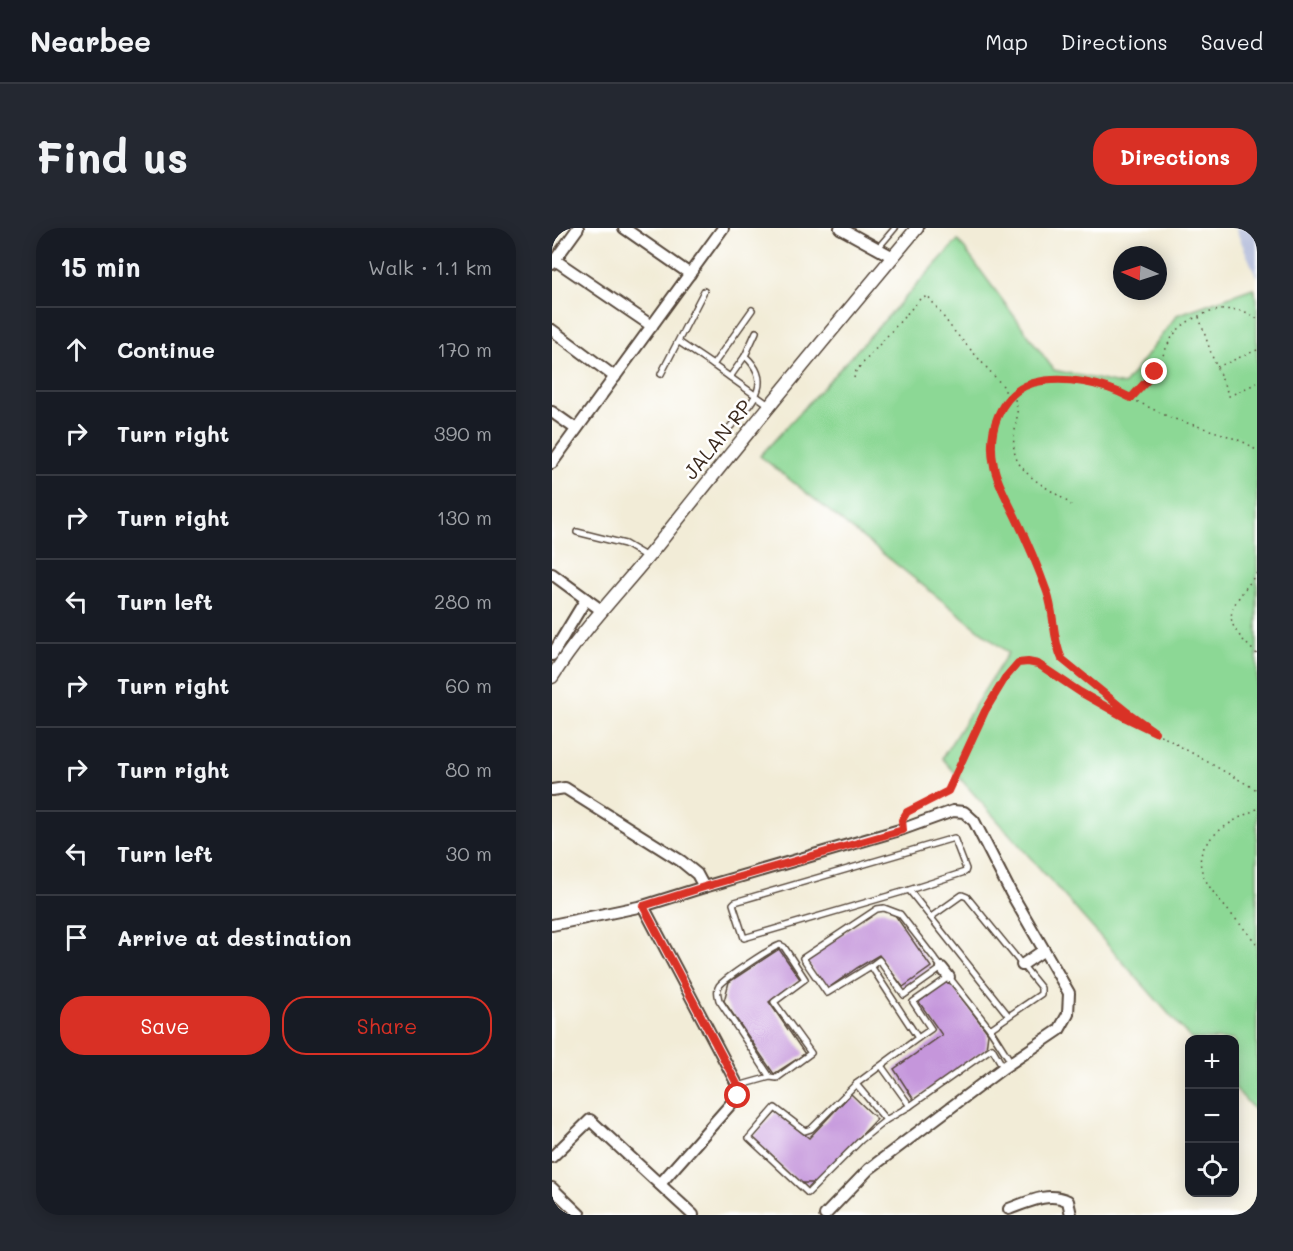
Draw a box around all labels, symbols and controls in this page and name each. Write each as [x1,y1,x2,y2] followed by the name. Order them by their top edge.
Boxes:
[30,23,151,59] text: Nearbee
[985,28,1028,55] text: Map
[1061,28,1168,55] text: Directions
[1201,28,1263,55] text: Saved
[1093,128,1257,185] button: Directions
[36,129,188,184] text: Find us
[1113,246,1167,300] north arrow
[60,250,140,284] text: 15 min
[368,254,492,280] text: Walk · 1.1 km
[60,333,93,366] icon: ahead
[117,335,215,364] text: Continue
[437,336,492,362] text: 170 m
[1141,358,1167,384] route end
[677,394,757,484] street label: JALAN RP
[60,417,93,450] icon: right
[117,419,229,448] text: Turn right
[434,420,492,446] text: 390 m
[60,501,93,534] icon: right
[117,503,229,532] text: Turn right
[437,504,492,530] text: 130 m
[60,585,93,618] icon: left
[117,587,213,616] text: Turn left
[434,588,492,614] text: 280 m
[60,669,93,702] icon: right
[117,671,229,700] text: Turn right
[445,672,492,698] text: 60 m
[60,753,93,786] icon: right
[117,755,229,784] text: Turn right
[445,756,492,782] text: 80 m
[60,837,93,870] icon: left
[117,839,213,868] text: Turn left
[446,840,492,866] text: 30 m
[60,921,93,954] icon: arrive
[117,923,352,952] text: Arrive at destination
[60,996,270,1055] button: Save
[282,996,492,1055] button: Share
[1185,1035,1239,1197] map controls
[1185,1035,1239,1089] button: +
[724,1082,750,1108] route start
[1185,1089,1239,1143] button: −
[1185,1143,1239,1197] button: locate

